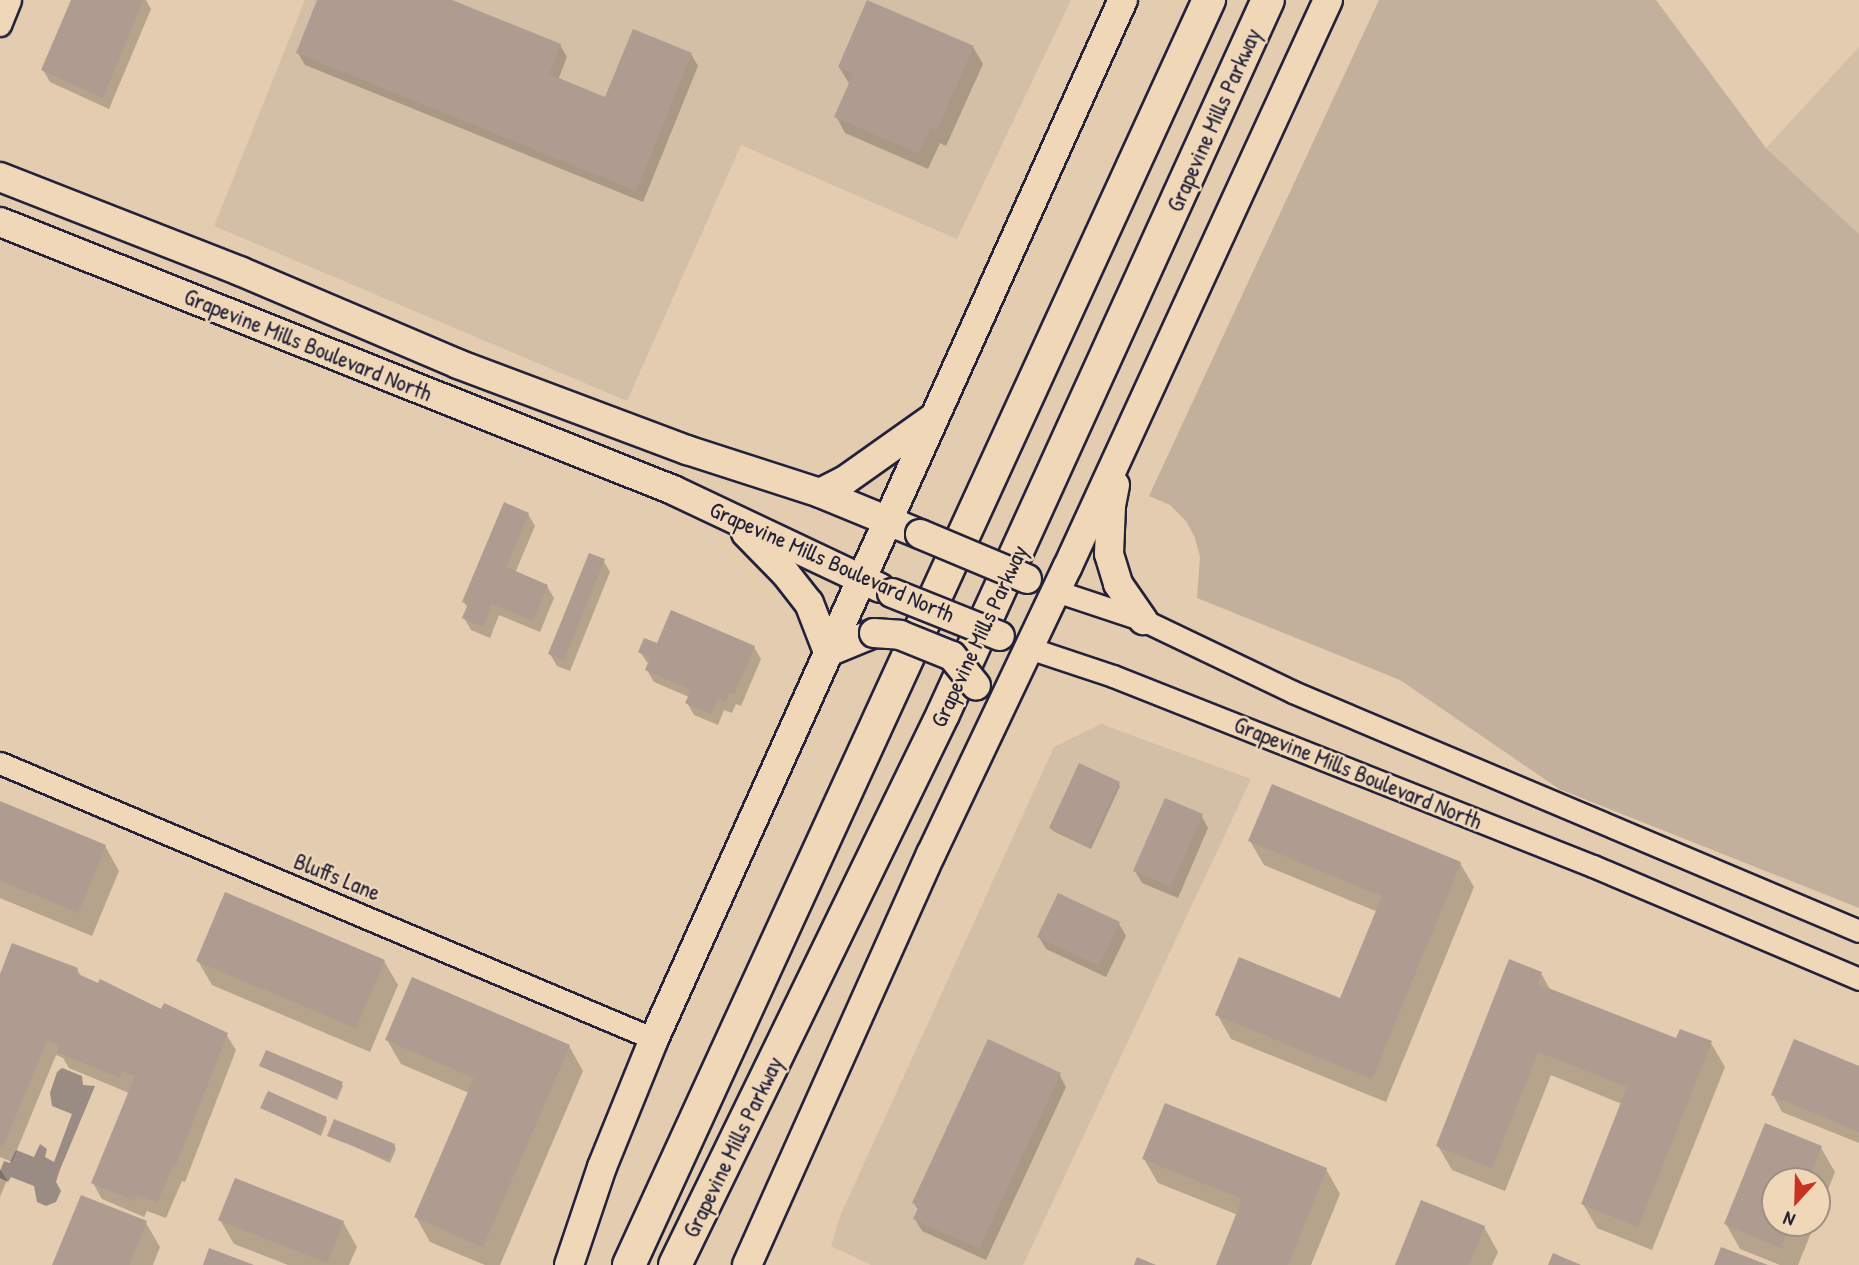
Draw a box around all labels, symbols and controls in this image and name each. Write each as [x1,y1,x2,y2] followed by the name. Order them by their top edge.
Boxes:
[1161,24,1267,216] street label: Grapevine Mills Parkway
[180,283,436,407] street label: Grapevine Mills Boulevard North
[705,496,959,628] street label: Grapevine Mills Boulevard North
[925,541,1033,731] street label: Grapevine Mills Parkway
[1230,711,1486,835] street label: Grapevine Mills Boulevard North
[290,847,384,907] street label: Bluffs Lane
[677,1052,789,1242] street label: Grapevine Mills Parkway
[1761,1167,1831,1237] north arrow
[1779,1206,1798,1234] text: N

